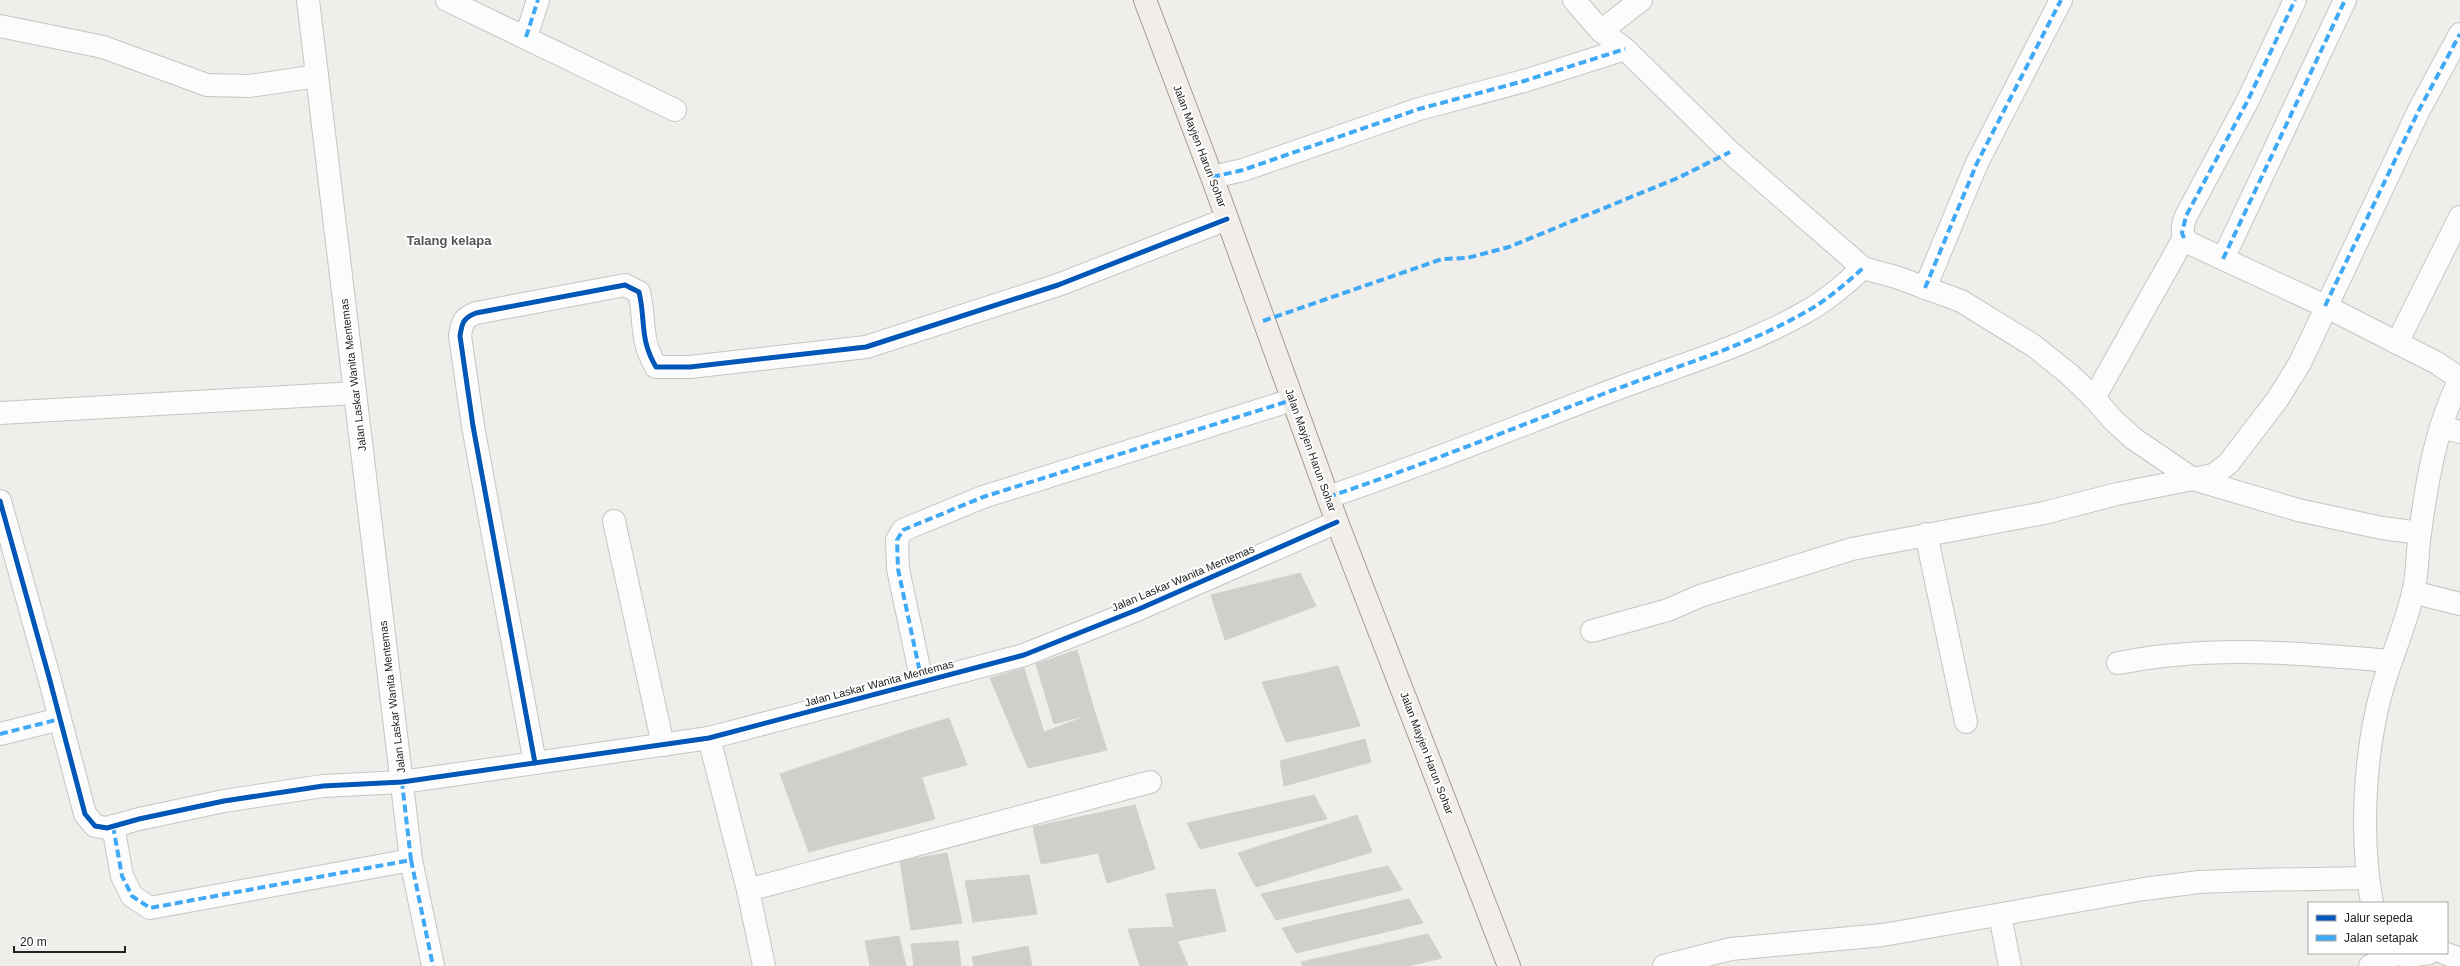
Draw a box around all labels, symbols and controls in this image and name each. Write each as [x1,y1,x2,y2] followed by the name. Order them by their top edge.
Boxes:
[1171,83,1229,209] street label: Jalan Mayjen Harun Sohar
[406,233,492,248] district label: Talang kelapa
[338,298,368,452] street label: Jalan Laskar Wanita Mentemas
[1283,387,1339,514] street label: Jalan Mayjen Harun Sohar
[1110,542,1257,614] street label: Jalan Laskar Wanita Mentemas
[377,620,407,774] street label: Jalan Laskar Wanita Mentemas
[803,657,955,709] street label: Jalan Laskar Wanita Mentemas
[1398,690,1456,816] street label: Jalan Mayjen Harun Sohar
[2308,902,2448,954] legend
[2344,911,2413,925] text: Jalur sepeda
[14,928,125,954] scale bar
[2344,931,2419,945] text: Jalan setapak
[20,935,47,949] text: 20 m

